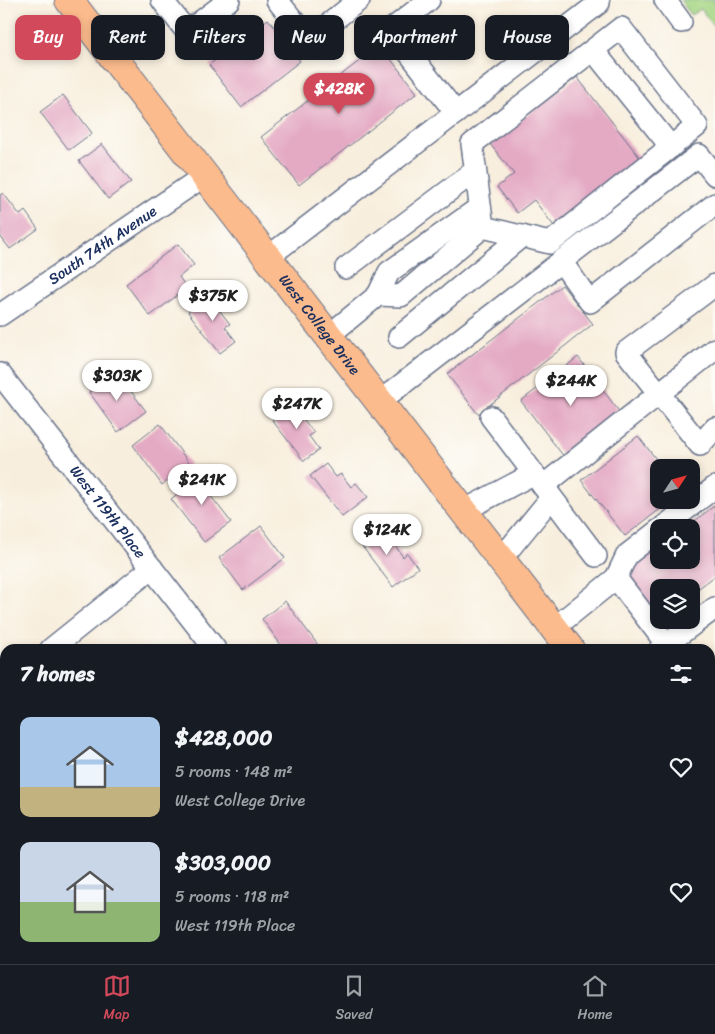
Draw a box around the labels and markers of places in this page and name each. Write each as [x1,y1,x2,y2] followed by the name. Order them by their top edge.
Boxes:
[304,72,374,115] pin: $428K
[178,280,248,322] pin: $375K
[82,360,152,402] pin: $303K
[536,364,606,407] pin: $244K
[262,388,332,430] pin: $247K
[167,464,237,506] pin: $241K
[352,514,422,556] pin: $124K

